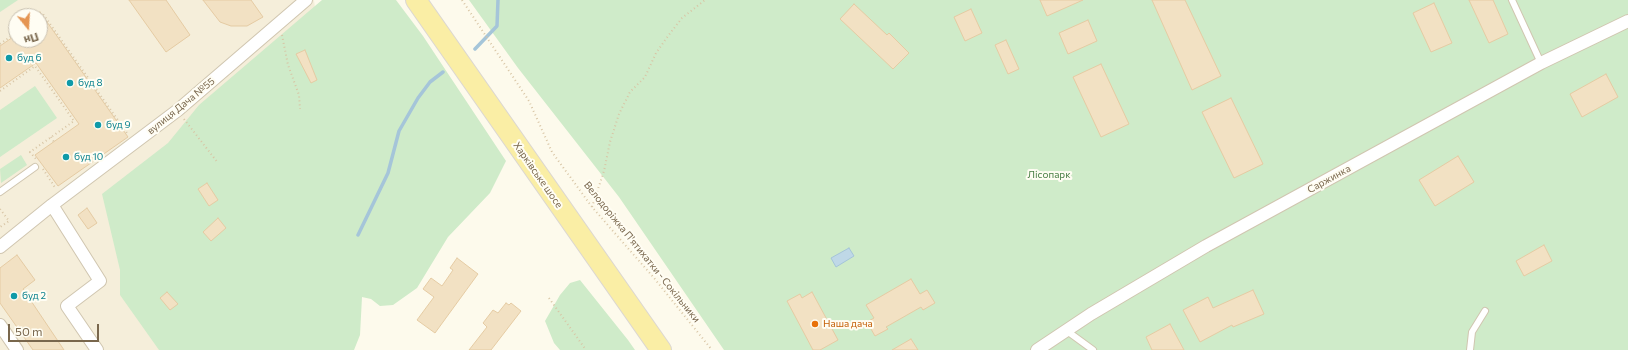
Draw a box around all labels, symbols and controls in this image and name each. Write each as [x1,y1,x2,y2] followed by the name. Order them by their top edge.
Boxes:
[8,8,48,48] north arrow
[23,31,41,47] text: Пн
[17,52,42,64] place label: буд 6
[4,53,14,63] marker: буд 6
[145,75,217,137] street label: вулиця Дача №55
[78,77,103,89] place label: буд 8
[65,78,75,88] marker: буд 8
[106,119,131,131] place label: буд 9
[93,120,103,130] marker: буд 9
[511,140,565,210] street label: Харківське шосе
[74,151,103,163] place label: буд 10
[61,152,71,162] marker: буд 10
[1305,162,1353,196] street label: Саржинка
[1027,169,1071,181] park label: Лісопарк
[581,179,703,325] street label: Велодоріжка П'ятихатки - Сокільники
[22,290,46,302] place label: буд 2
[9,291,19,301] marker: буд 2
[10,316,101,342] scale bar
[823,318,873,330] place label: Наша дача
[810,319,820,329] marker: Наша дача
[15,324,43,338] text: 50 m

